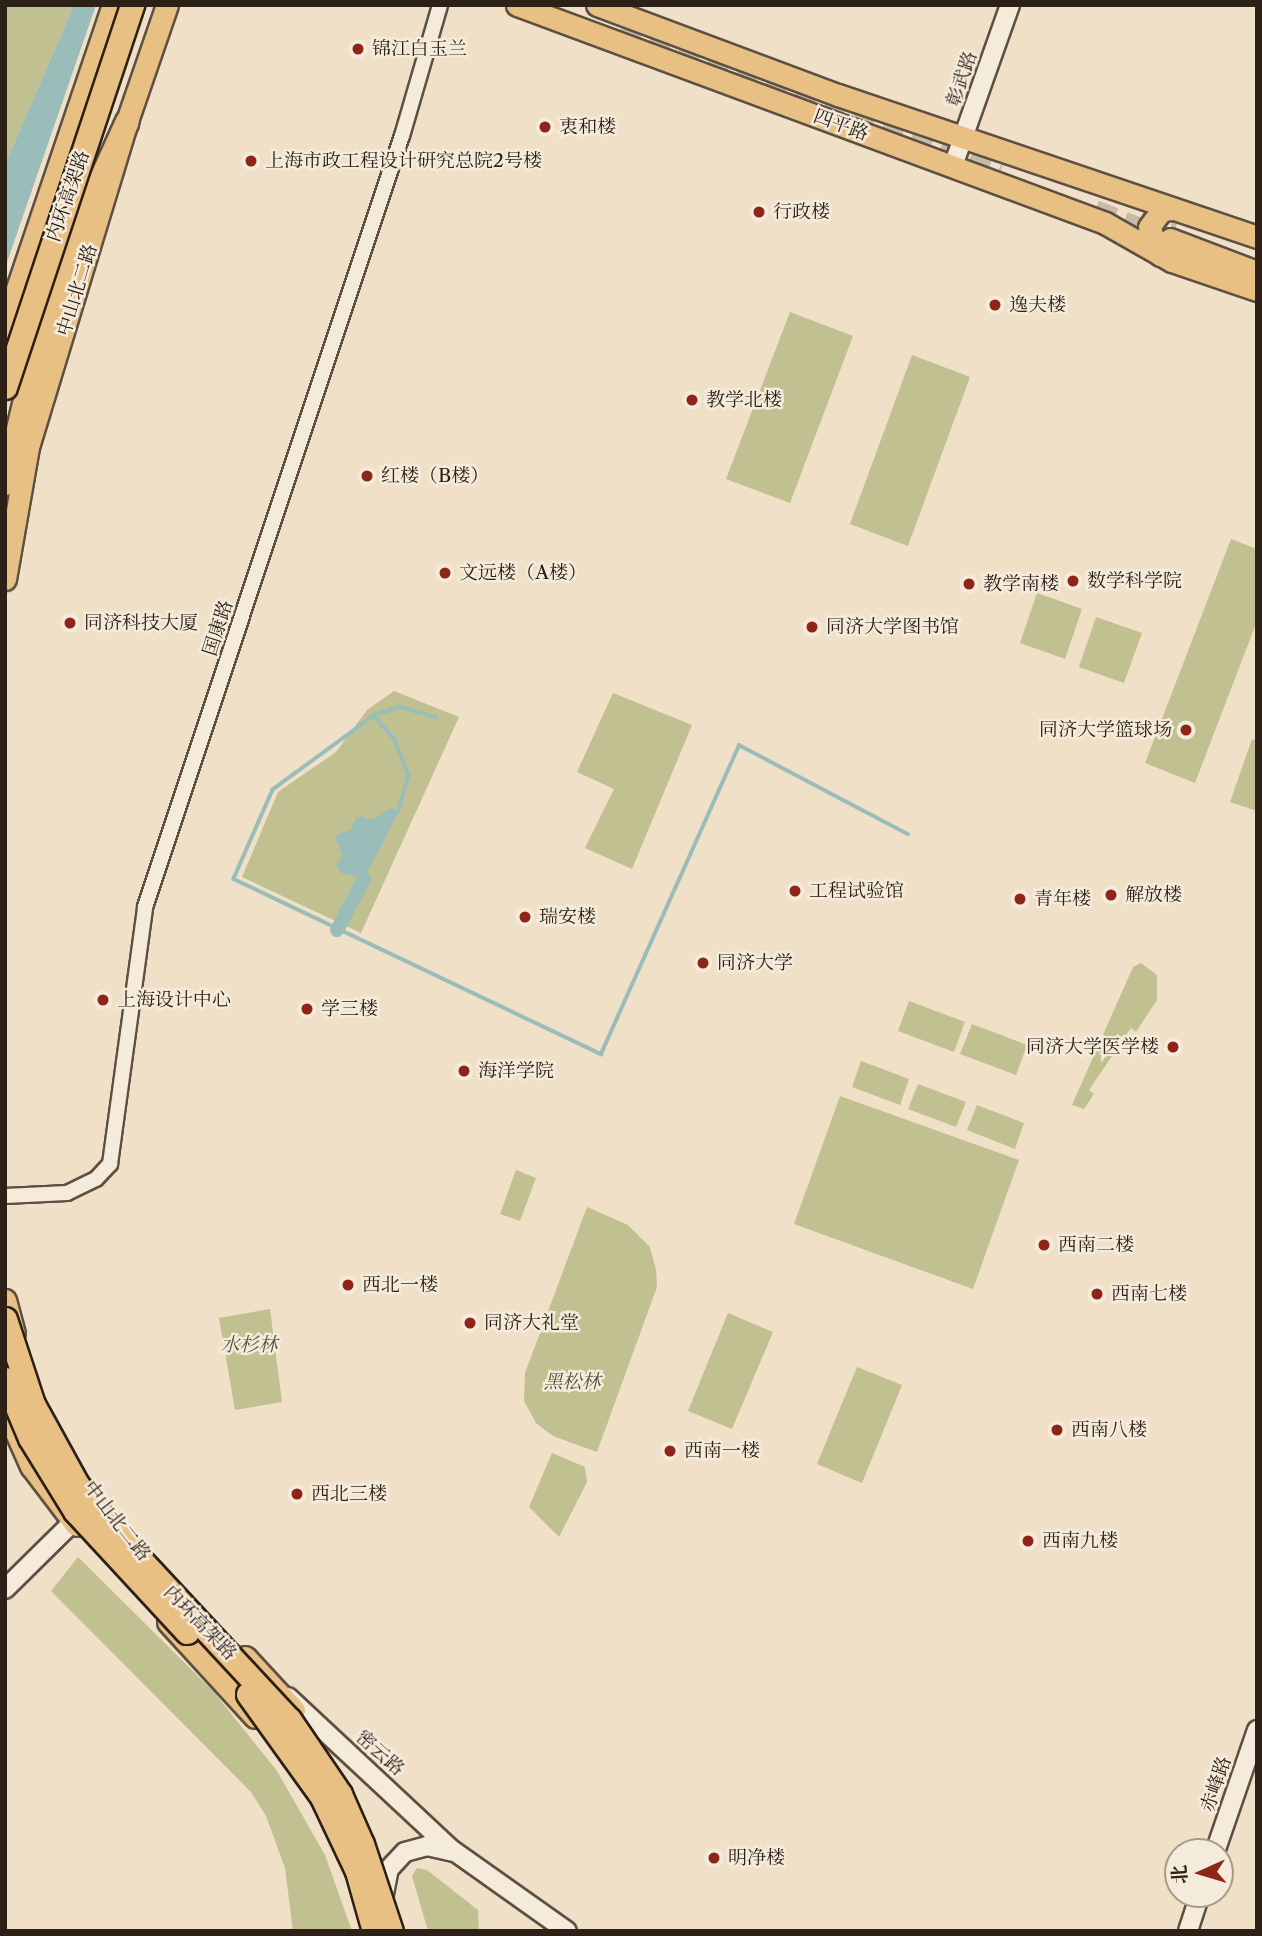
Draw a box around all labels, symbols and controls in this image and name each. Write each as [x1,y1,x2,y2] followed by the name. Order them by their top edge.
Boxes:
[372,38,467,60] place label: 锦江白玉兰
[350,41,366,57] marker: 锦江白玉兰
[942,48,982,110] street label: 彰武路
[810,105,872,145] street label: 四平路
[559,116,616,138] place label: 衷和楼
[537,119,553,135] marker: 衷和楼
[42,147,94,245] street label: 内环高架路
[265,150,542,172] place label: 上海市政工程设计研究总院2号楼
[243,153,259,169] marker: 上海市政工程设计研究总院2号楼
[773,201,830,223] place label: 行政楼
[751,204,767,220] marker: 行政楼
[52,241,102,339] street label: 中山北二路
[1009,294,1066,316] place label: 逸夫楼
[987,297,1003,313] marker: 逸夫楼
[706,389,782,411] place label: 教学北楼
[684,392,700,408] marker: 教学北楼
[381,465,489,487] place label: 红楼（B楼）
[359,468,375,484] marker: 红楼（B楼）
[459,562,587,584] place label: 文远楼（A楼）
[437,565,453,581] marker: 文远楼（A楼）
[1087,570,1182,592] place label: 数学科学院
[983,573,1059,595] place label: 教学南楼
[1065,573,1081,589] marker: 数学科学院
[961,576,977,592] marker: 教学南楼
[198,597,238,659] street label: 国康路
[84,612,198,634] place label: 同济科技大厦
[62,615,78,631] marker: 同济科技大厦
[826,616,959,638] place label: 同济大学图书馆
[804,619,820,635] marker: 同济大学图书馆
[1039,719,1172,741] place label: 同济大学篮球场
[1178,722,1194,738] marker: 同济大学篮球场
[809,880,904,902] place label: 工程试验馆
[787,883,803,899] marker: 工程试验馆
[1125,884,1182,906] place label: 解放楼
[1103,887,1119,903] marker: 解放楼
[1034,888,1091,910] place label: 青年楼
[1012,891,1028,907] marker: 青年楼
[539,906,596,928] place label: 瑞安楼
[517,909,533,925] marker: 瑞安楼
[717,952,793,974] place label: 同济大学
[695,955,711,971] marker: 同济大学
[117,989,231,1011] place label: 上海设计中心
[95,992,111,1008] marker: 上海设计中心
[321,998,378,1020] place label: 学三楼
[299,1001,315,1017] marker: 学三楼
[1026,1036,1159,1058] place label: 同济大学医学楼
[1165,1039,1181,1055] marker: 同济大学医学楼
[478,1060,554,1082] place label: 海洋学院
[456,1063,472,1079] marker: 海洋学院
[1058,1234,1134,1256] place label: 西南二楼
[1036,1237,1052,1253] marker: 西南二楼
[362,1274,438,1296] place label: 西北一楼
[340,1277,356,1293] marker: 西北一楼
[1111,1283,1187,1305] place label: 西南七楼
[1089,1286,1105,1302] marker: 西南七楼
[484,1312,579,1334] place label: 同济大礼堂
[462,1315,478,1331] marker: 同济大礼堂
[221,1334,277,1356] park label: 水杉林
[544,1371,600,1393] park label: 黑松林
[1071,1419,1147,1441] place label: 西南八楼
[1049,1422,1065,1438] marker: 西南八楼
[684,1440,760,1462] place label: 西南一楼
[662,1443,678,1459] marker: 西南一楼
[79,1477,155,1565] street label: 中山北二路
[311,1483,387,1505] place label: 西北三楼
[289,1486,305,1502] marker: 西北三楼
[1042,1530,1118,1552] place label: 西南九楼
[1020,1533,1036,1549] marker: 西南九楼
[159,1581,241,1665] street label: 内环高架路
[351,1725,409,1781] street label: 密云路
[1196,1753,1236,1815] street label: 赤峰路
[1164,1838,1234,1908] north arrow
[728,1847,785,1869] place label: 明净楼
[706,1850,722,1866] marker: 明净楼
[1167,1864,1192,1885] text: 北

